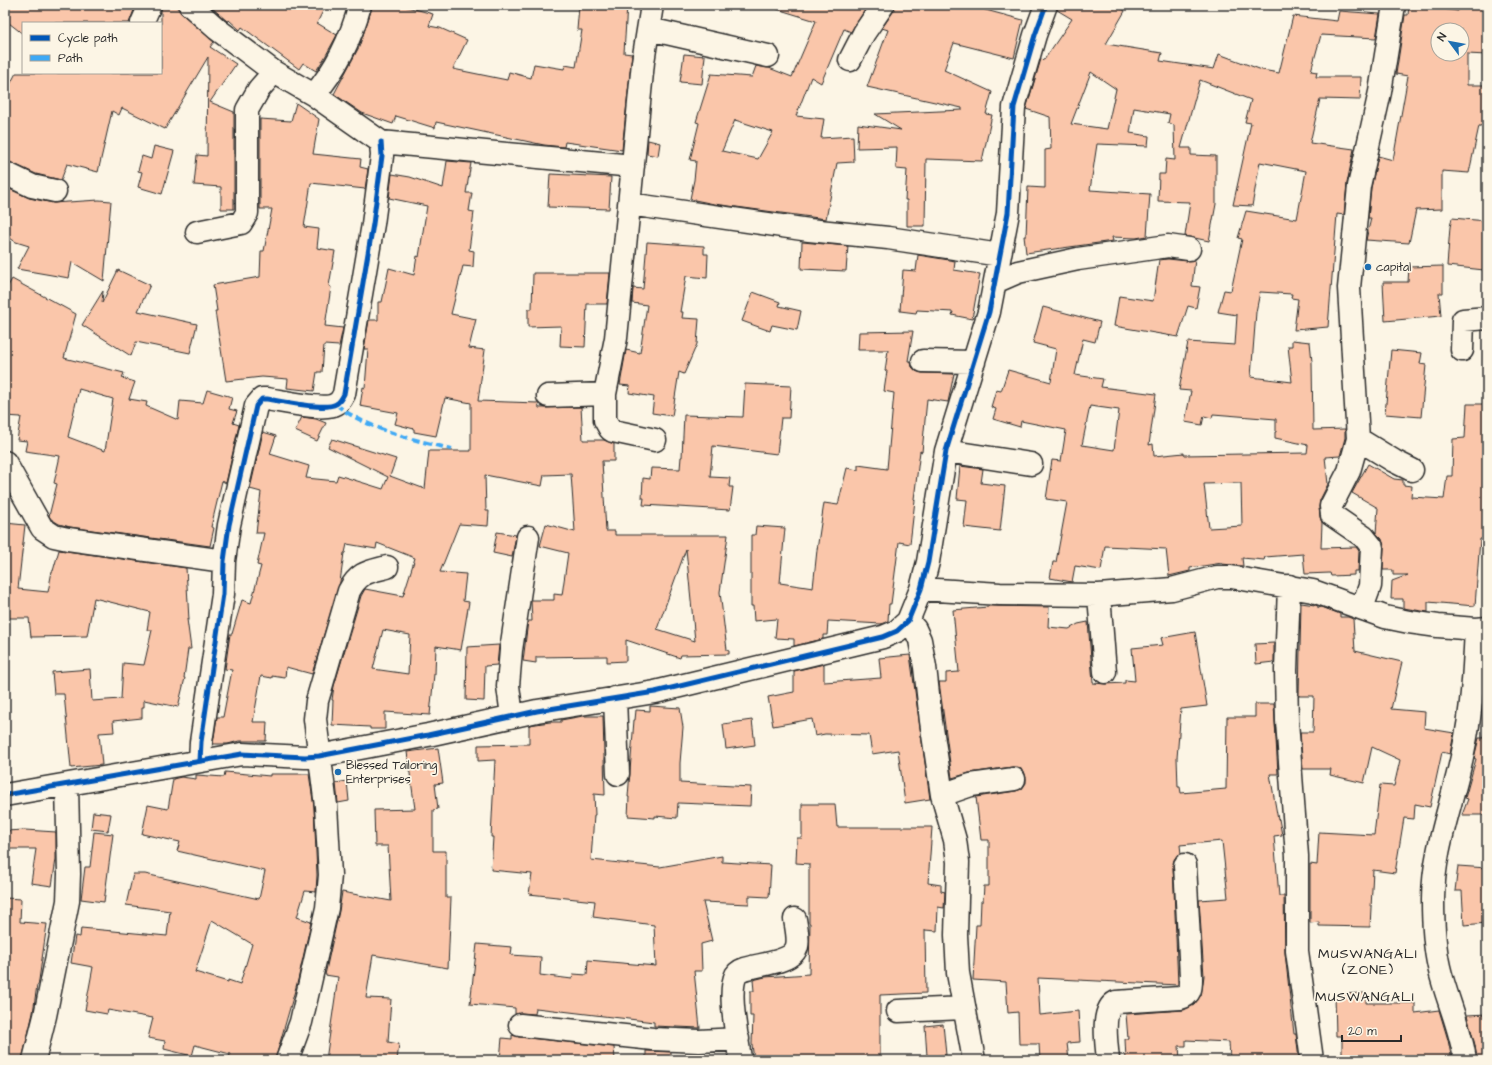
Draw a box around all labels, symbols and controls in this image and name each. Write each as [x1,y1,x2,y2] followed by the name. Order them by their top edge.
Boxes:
[22,22,162,74] legend
[1430,22,1470,62] north arrow
[58,30,117,48] text: Cycle path
[1434,30,1450,44] text: N
[58,50,83,67] text: Path
[1376,259,1411,276] place label: capital
[1363,262,1373,272] marker: capital
[346,757,437,788] place label: Blessed Tailoring Enterprises
[333,767,343,777] marker: Blessed Tailoring Enterprises
[1318,944,1418,980] district label: MUSWANGALI (ZONE)
[1315,987,1415,1007] district label: MUSWANGALI
[1342,1017,1401,1043] scale bar
[1348,1023,1377,1040] text: 20 m

